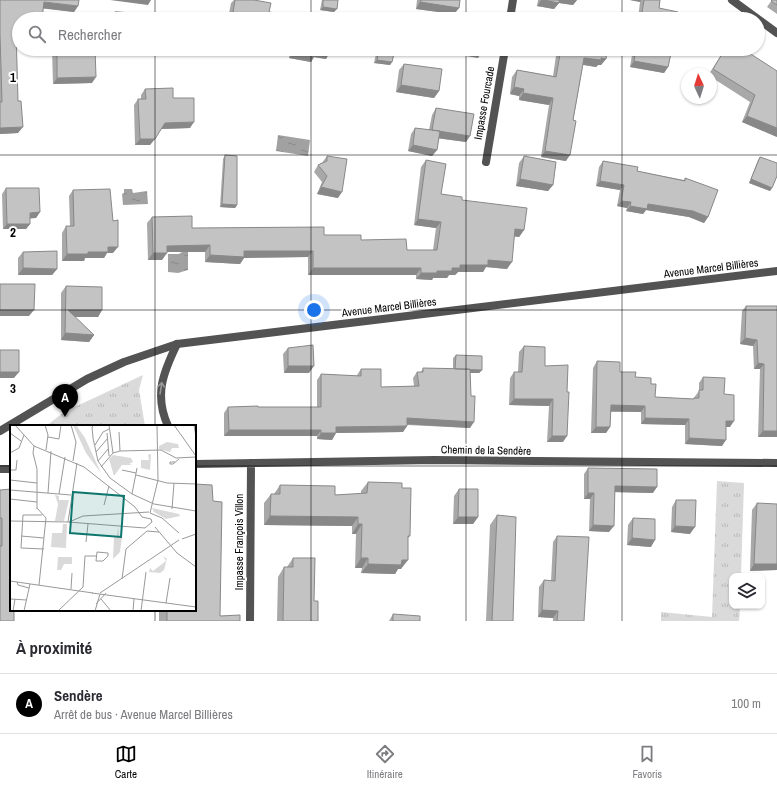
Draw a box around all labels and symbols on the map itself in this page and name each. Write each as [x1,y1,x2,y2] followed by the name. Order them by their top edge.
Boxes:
[471,65,497,141] street label: Impasse Fourcade
[681,68,717,104] north arrow
[10,69,16,86] text: 1
[10,224,16,241] text: 2
[662,255,760,281] street label: Avenue Marcel Billières
[340,294,438,320] street label: Avenue Marcel Billières
[304,300,324,320] your location
[10,380,16,397] text: 3
[158,382,166,395] one-way arrow
[52,384,78,417] pin: A
[10,425,196,611] inset map
[441,442,531,458] street label: Chemin de la Sendère
[232,494,246,590] street label: Impasse François Villon

